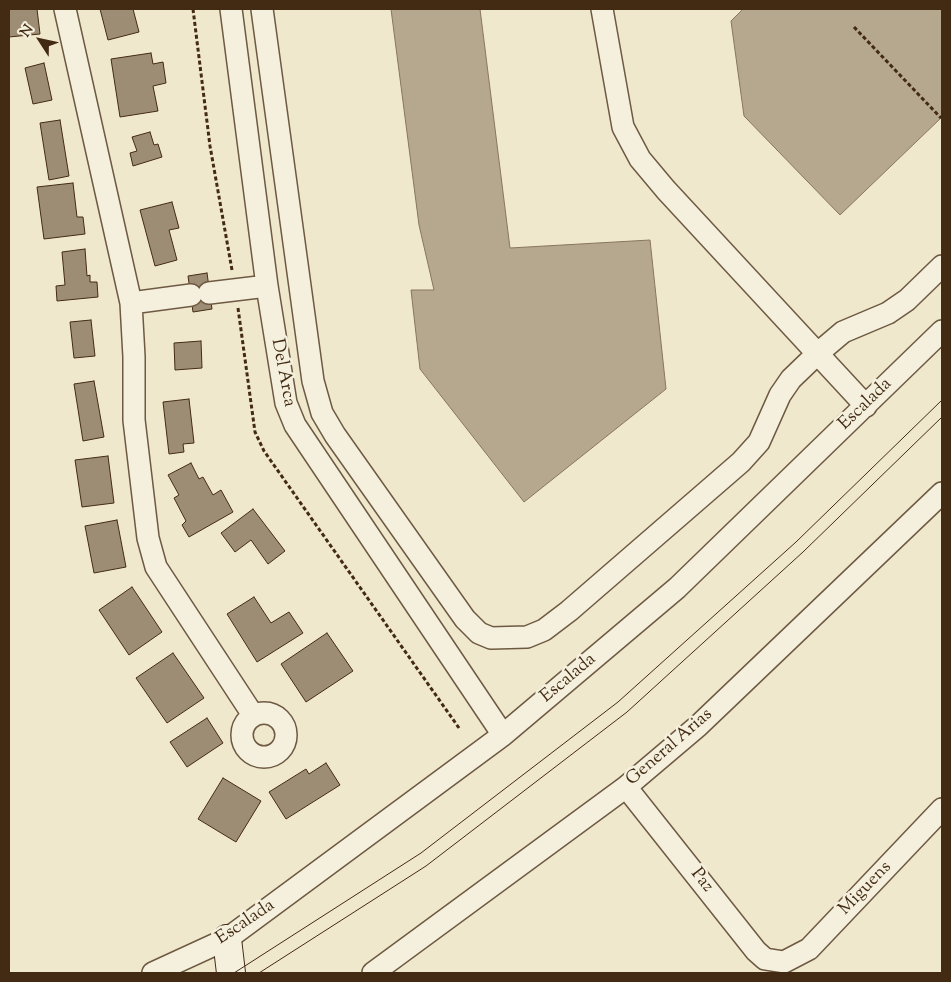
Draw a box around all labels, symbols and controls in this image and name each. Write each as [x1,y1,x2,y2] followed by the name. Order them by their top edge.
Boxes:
[15,15,65,65] north arrow
[16,21,39,42] text: N
[265,337,299,409] street label: Del Arca
[835,374,897,436] street label: Escalada
[537,650,601,708] street label: Escalada
[622,705,718,791] street label: General Arias
[835,857,897,921] street label: Miguens
[685,864,717,898] street label: Paz
[213,896,279,950] street label: Escalada

